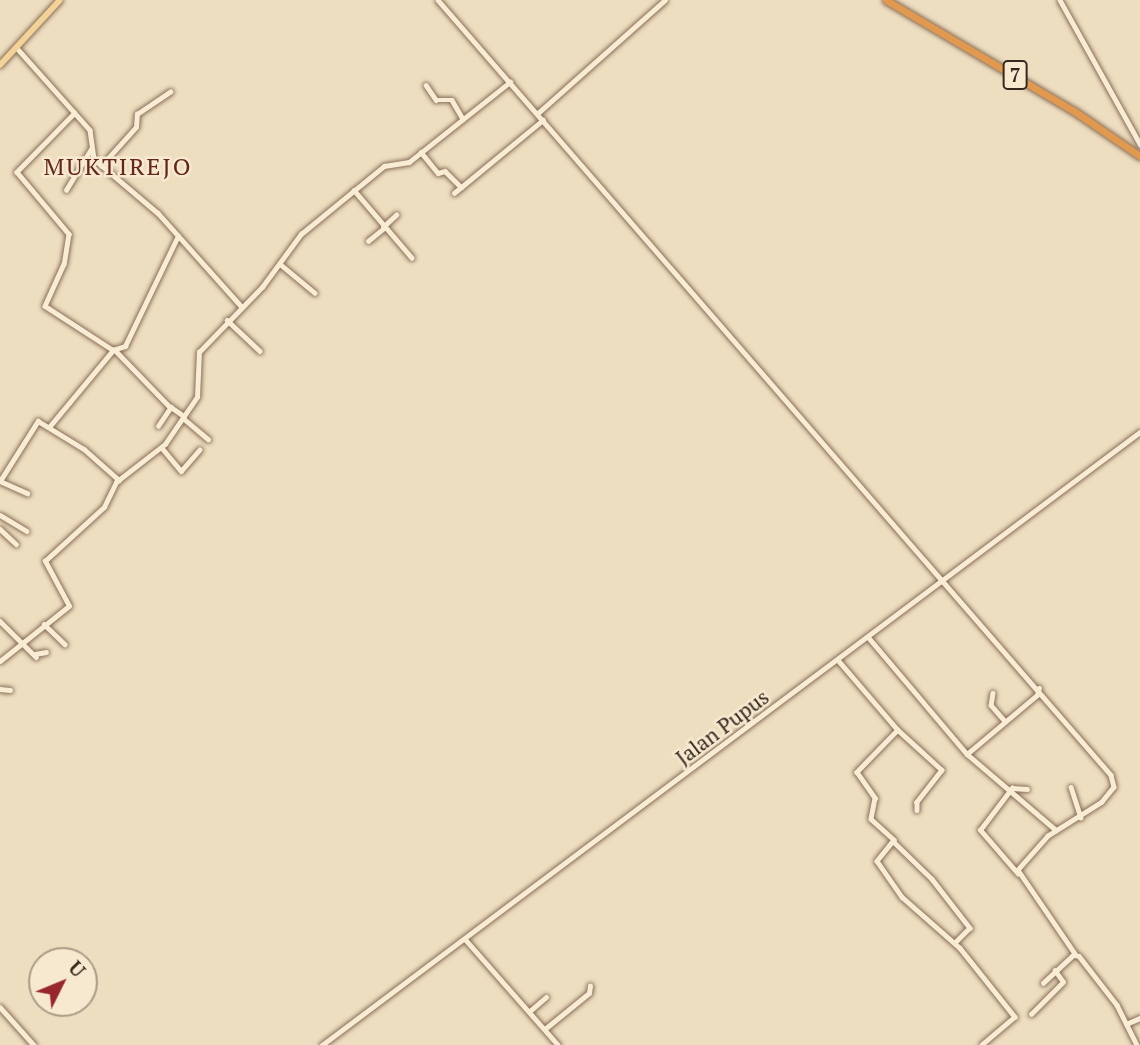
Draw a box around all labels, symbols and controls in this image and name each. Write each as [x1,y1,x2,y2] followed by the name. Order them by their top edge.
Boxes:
[1001,60,1029,90] road number: 7
[45,153,191,181] district label: MUKTIREJO
[671,684,773,770] street label: Jalan Pupus
[28,947,98,1017] north arrow
[63,955,91,982] text: U

